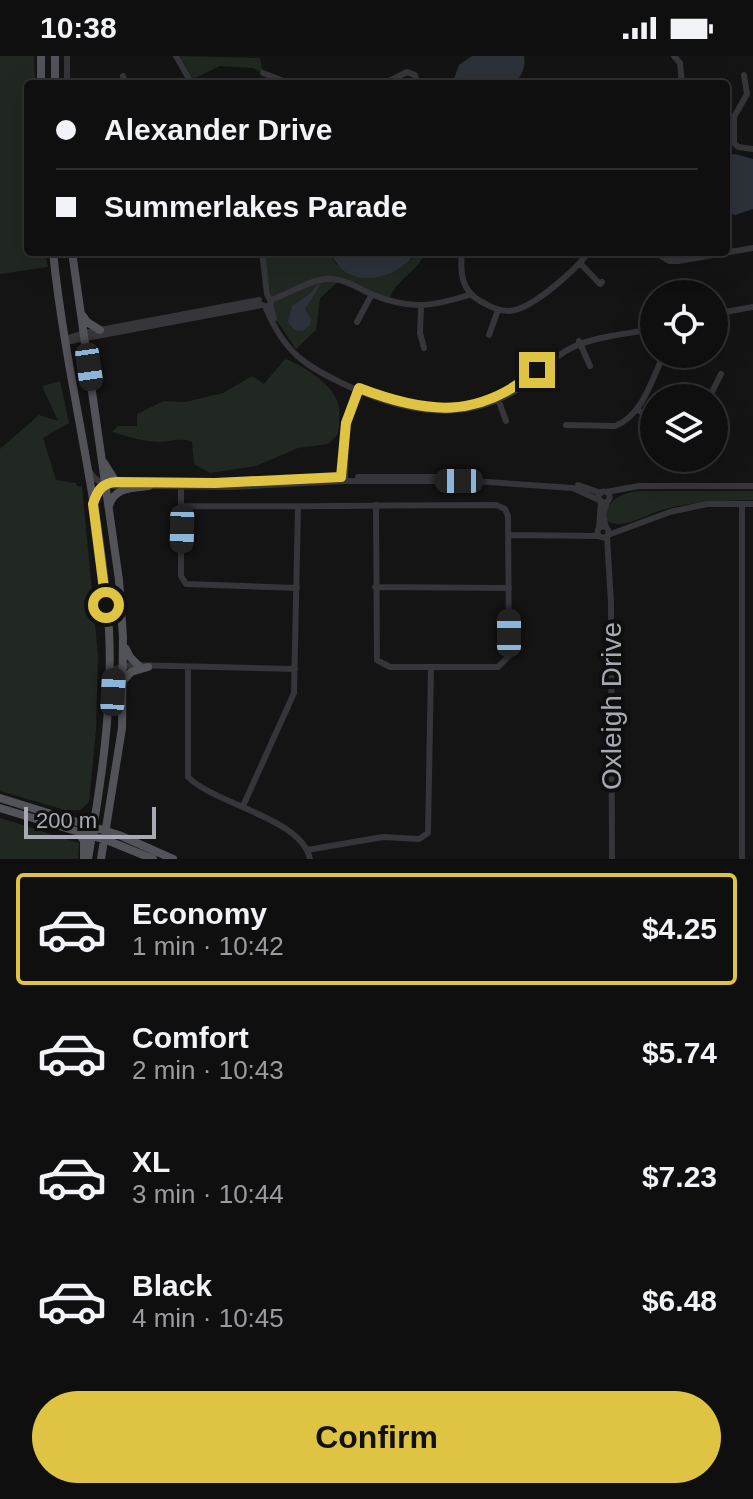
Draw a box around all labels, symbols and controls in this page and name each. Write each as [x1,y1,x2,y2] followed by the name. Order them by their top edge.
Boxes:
[40,11,117,44] text: 10:38
[104,113,332,146] text: Alexander Drive
[104,190,408,223] text: Summerlakes Parade
[640,280,728,472] map controls
[640,280,728,368] button: locate
[74,342,104,392] car
[519,352,555,388] route end
[640,384,728,472] button: layers
[435,469,483,493] car
[170,505,194,553] car
[88,587,124,623] route start
[497,609,521,657] car
[596,622,627,790] street label: Oxleigh Drive
[100,667,126,717] car
[24,803,156,839] scale bar
[36,808,97,833] text: 200 m
[36,893,108,965] icon: car
[132,897,267,930] text: Economy
[642,912,717,945] text: $4.25
[132,931,284,961] text: 1 min · 10:42
[36,1017,108,1089] icon: car
[132,1021,249,1054] text: Comfort
[642,1036,717,1069] text: $5.74
[132,1055,284,1085] text: 2 min · 10:43
[36,1141,108,1213] icon: car
[132,1145,170,1178] text: XL
[642,1160,717,1193] text: $7.23
[132,1179,284,1209] text: 3 min · 10:44
[36,1265,108,1337] icon: car
[132,1269,212,1302] text: Black
[642,1284,717,1317] text: $6.48
[132,1303,284,1333] text: 4 min · 10:45
[32,1391,721,1483] button: Confirm

